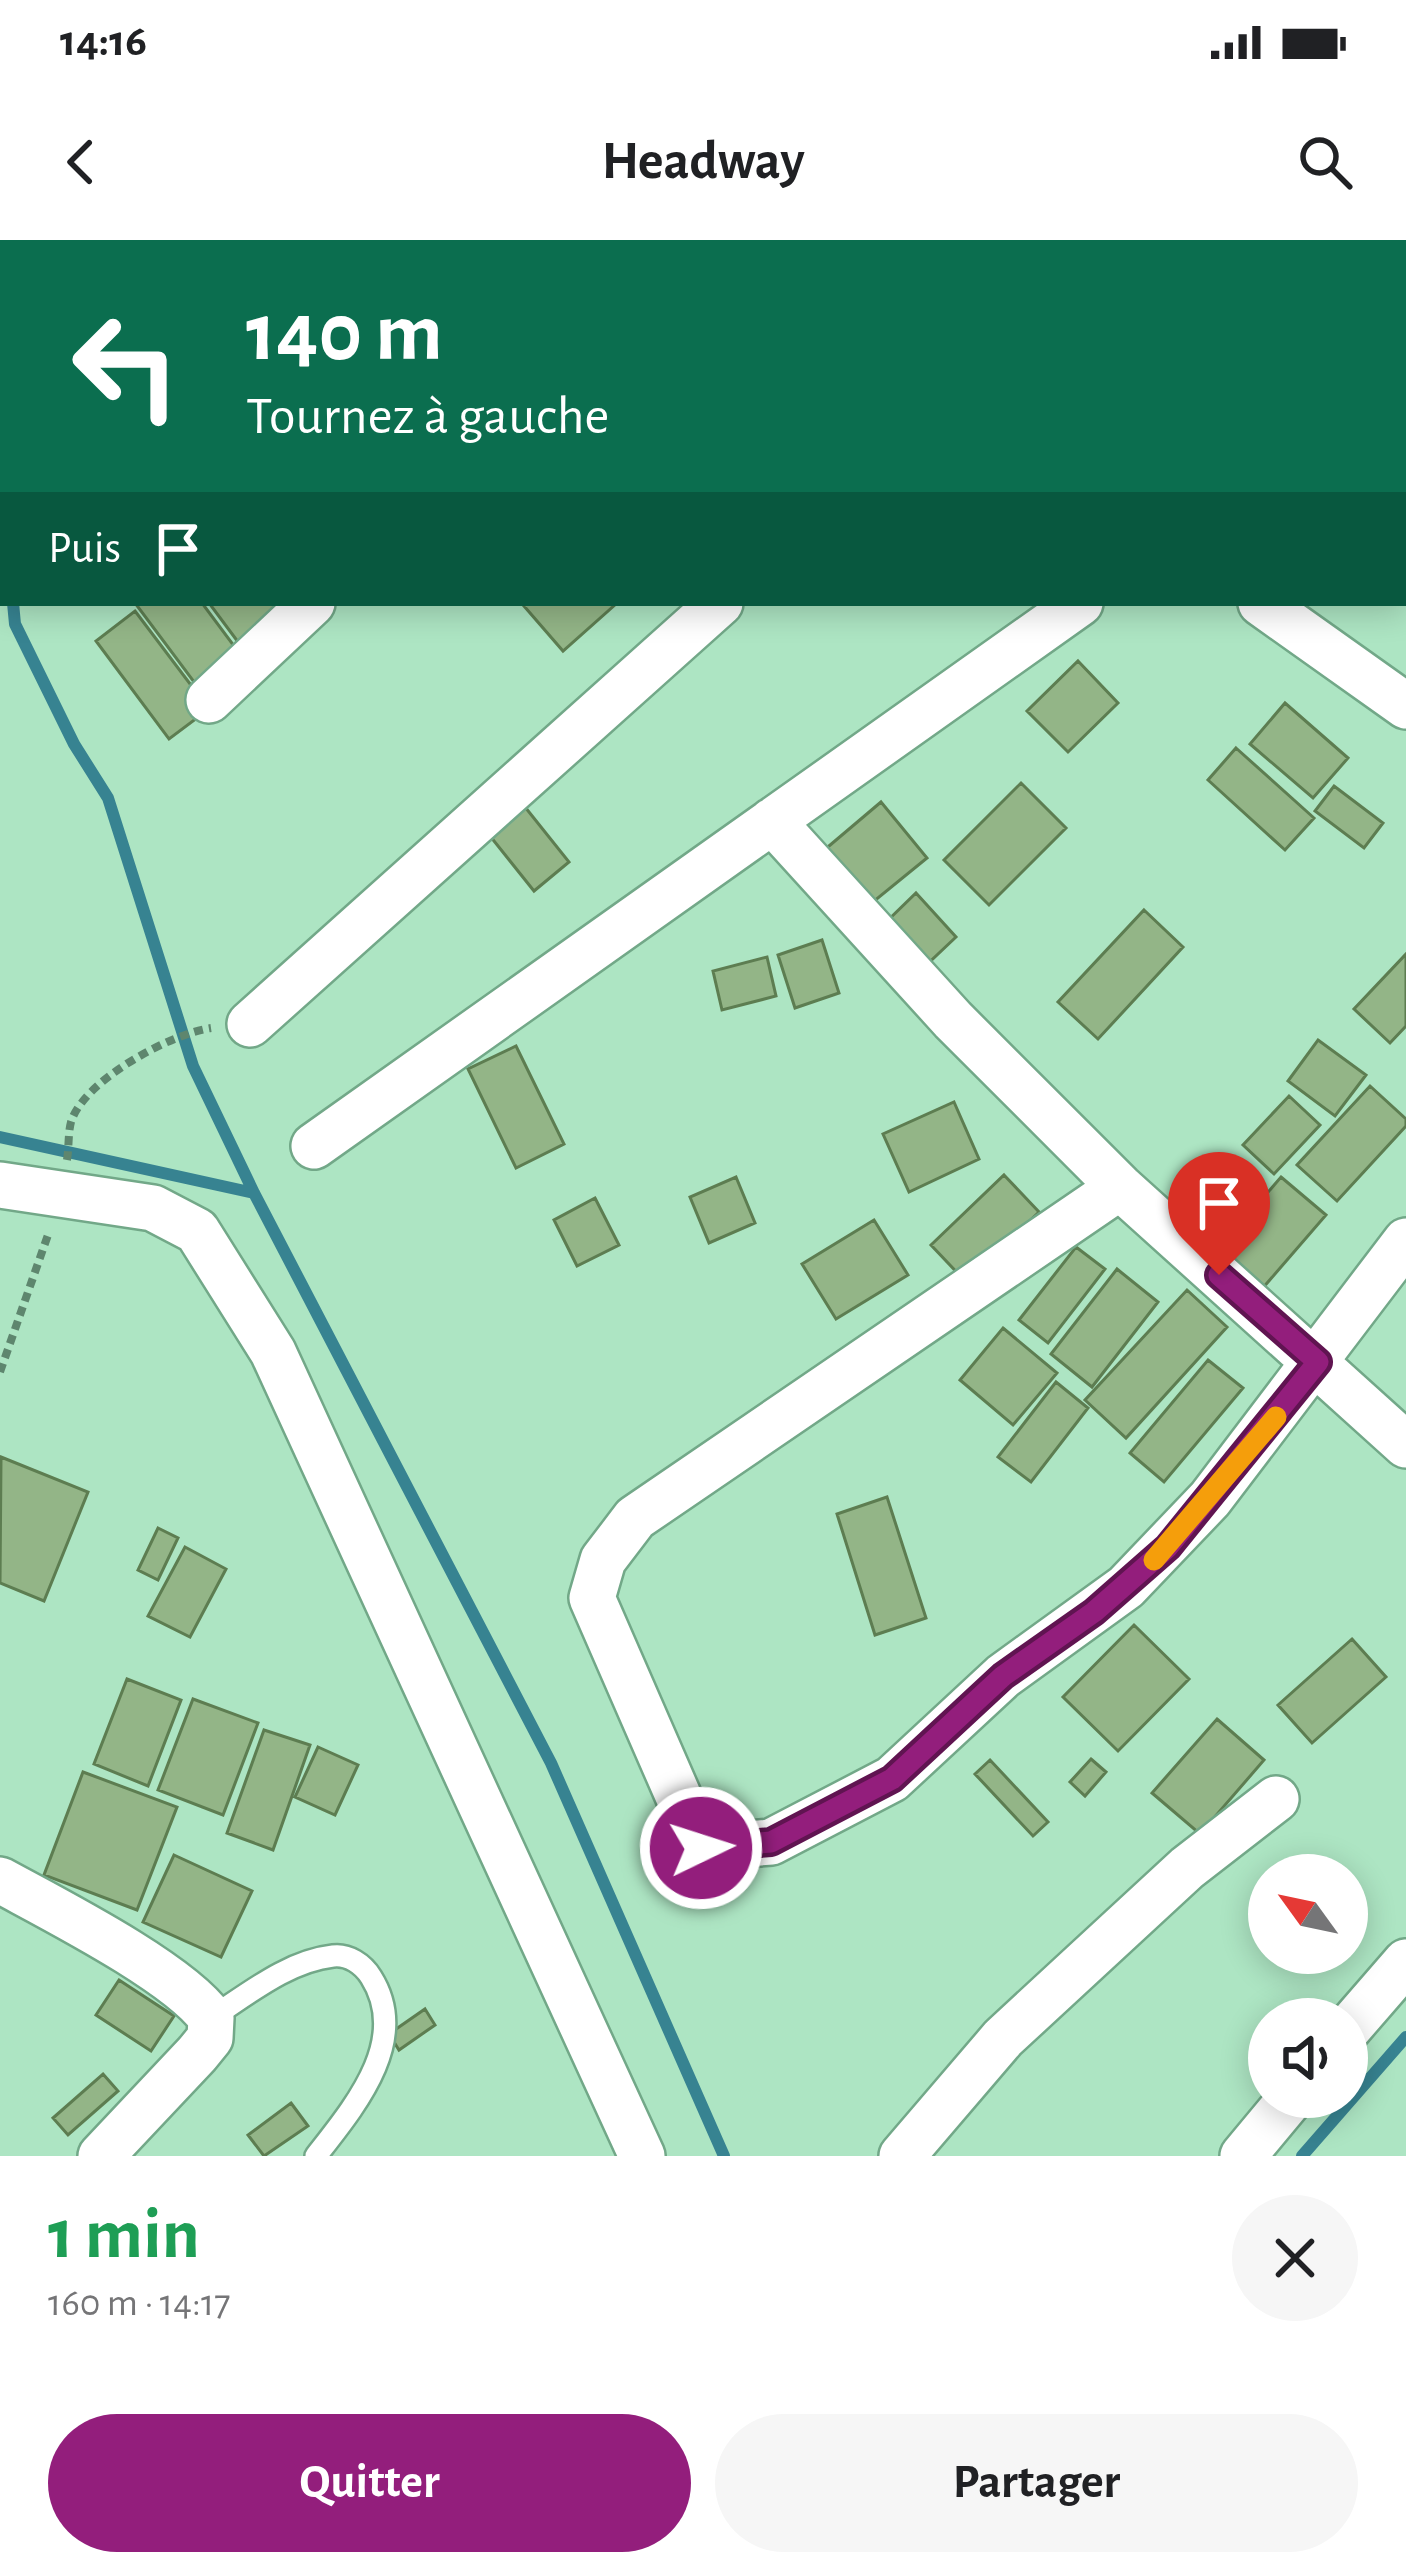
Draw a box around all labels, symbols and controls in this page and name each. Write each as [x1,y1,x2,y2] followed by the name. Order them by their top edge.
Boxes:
[60,19,147,64] text: 14:16
[48,129,114,195] icon: back
[1292,129,1358,195] icon: search
[601,135,805,189] text: Headway
[48,288,204,444] icon: left
[246,292,443,376] text: 140 m
[246,390,609,444] text: Tournez à gauche
[145,516,211,582] icon: arrive
[48,526,121,571] text: Puis
[1168,1152,1270,1275] pin
[1186,1170,1252,1236] icon: arrive
[638,1785,764,1911] position arrow
[1248,1854,1368,1974] north arrow
[1248,1854,1368,2118] map controls
[1248,1998,1368,2118] button: sound
[1232,2195,1358,2321] button: close
[48,2199,200,2271] text: 1 min
[48,2284,231,2323] text: 160 m · 14:17
[48,2414,691,2552] button: Quitter
[715,2414,1358,2552] button: Partager

